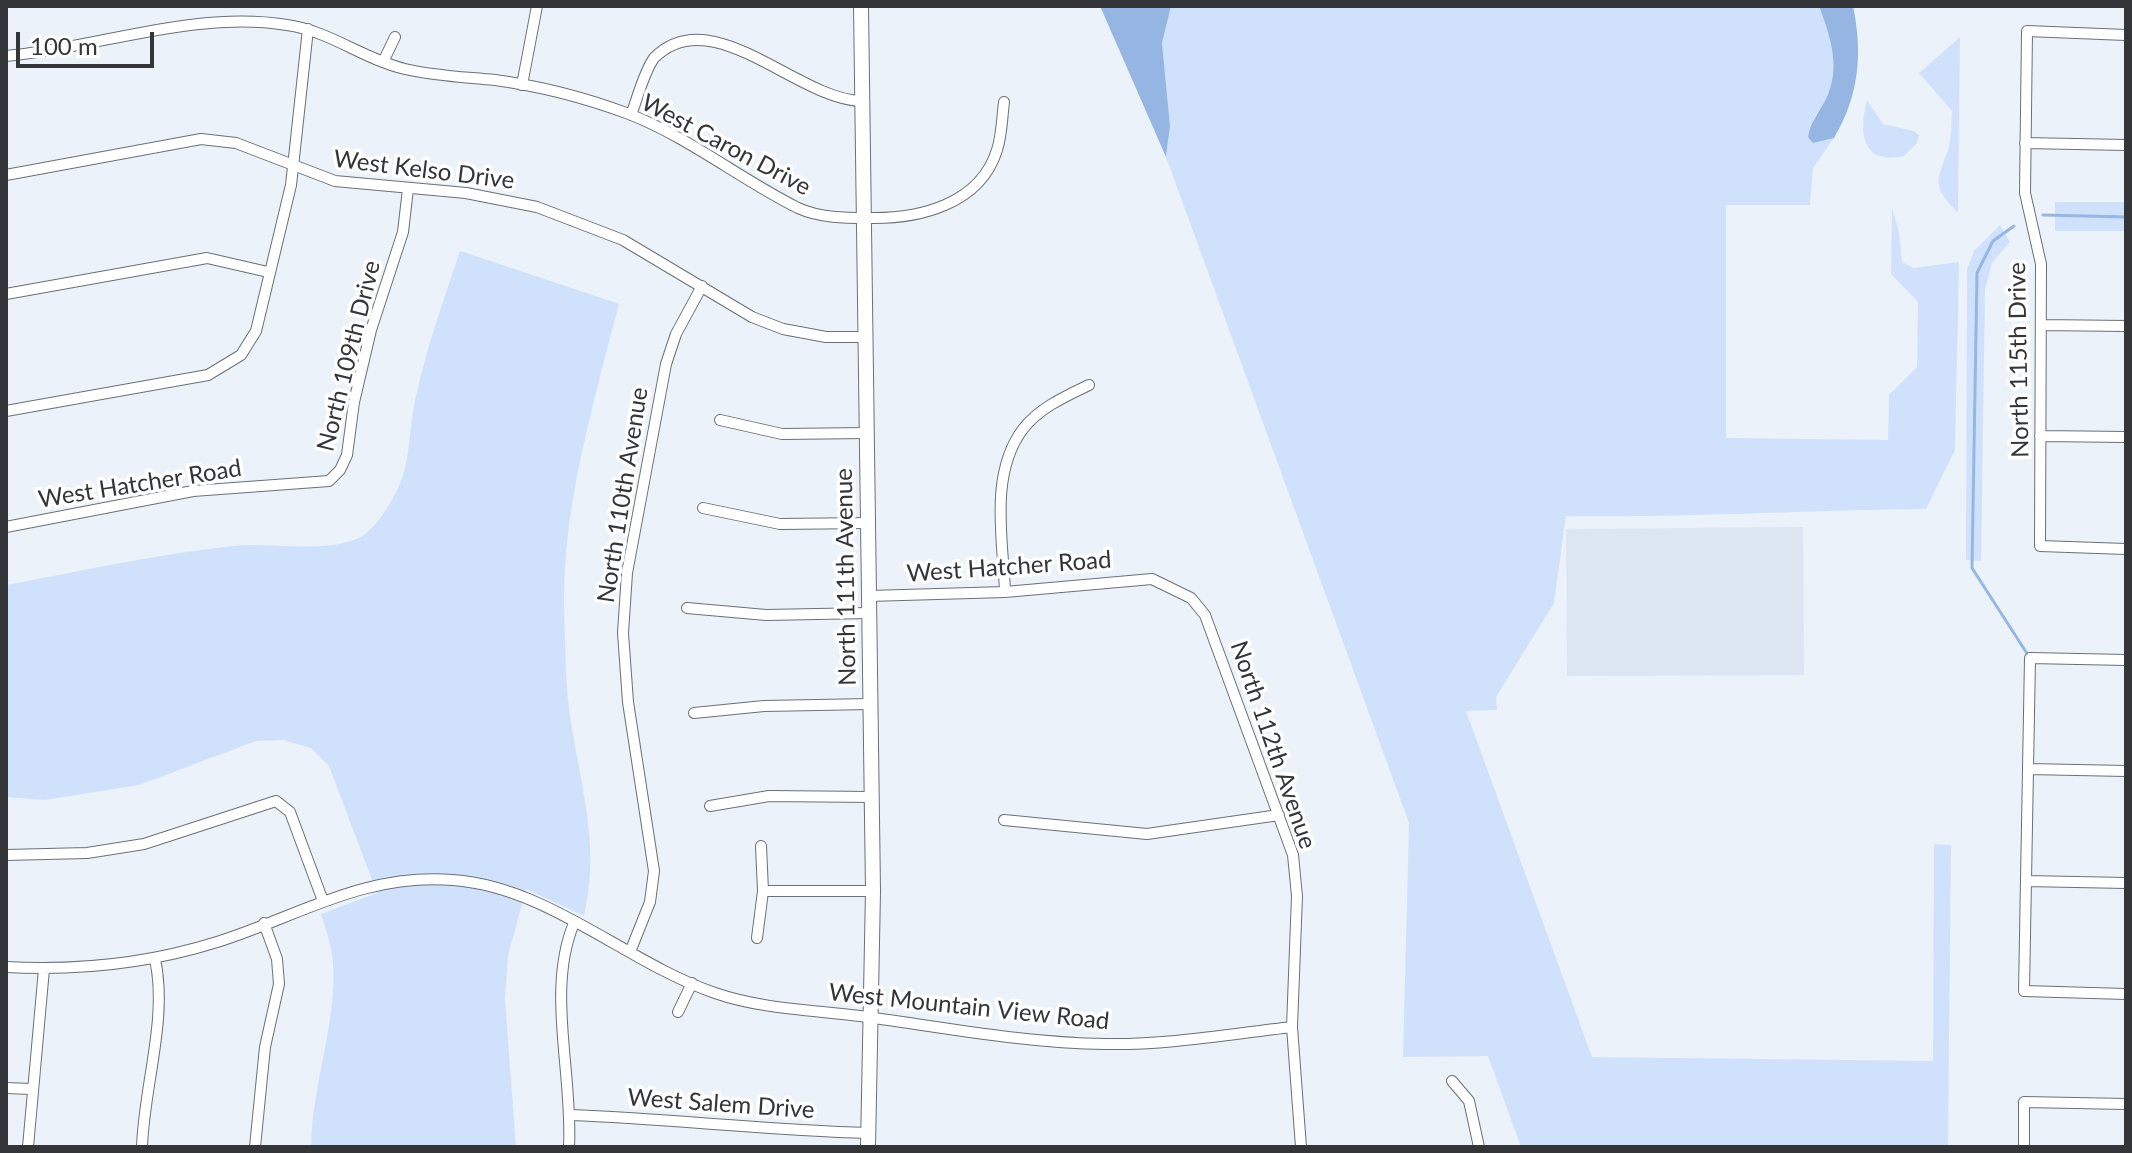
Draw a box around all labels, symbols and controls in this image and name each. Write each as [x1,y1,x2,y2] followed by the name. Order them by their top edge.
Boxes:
[20,16,158,66] scale bar
[30,31,98,60] text: 100 m
[636,88,816,202] street label: West Caron Drive
[332,145,516,195] street label: West Kelso Drive
[311,258,387,454] street label: North 109th Drive
[2003,262,2035,458] street label: North 115th Drive
[592,385,654,605] street label: North 110th Avenue
[36,454,244,514] street label: West Hatcher Road
[830,468,862,686] street label: North 111th Avenue
[906,545,1112,589] street label: West Hatcher Road
[1224,637,1322,853] street label: North 112th Avenue
[827,978,1111,1036] street label: West Mountain View Road
[626,1083,816,1125] street label: West Salem Drive

